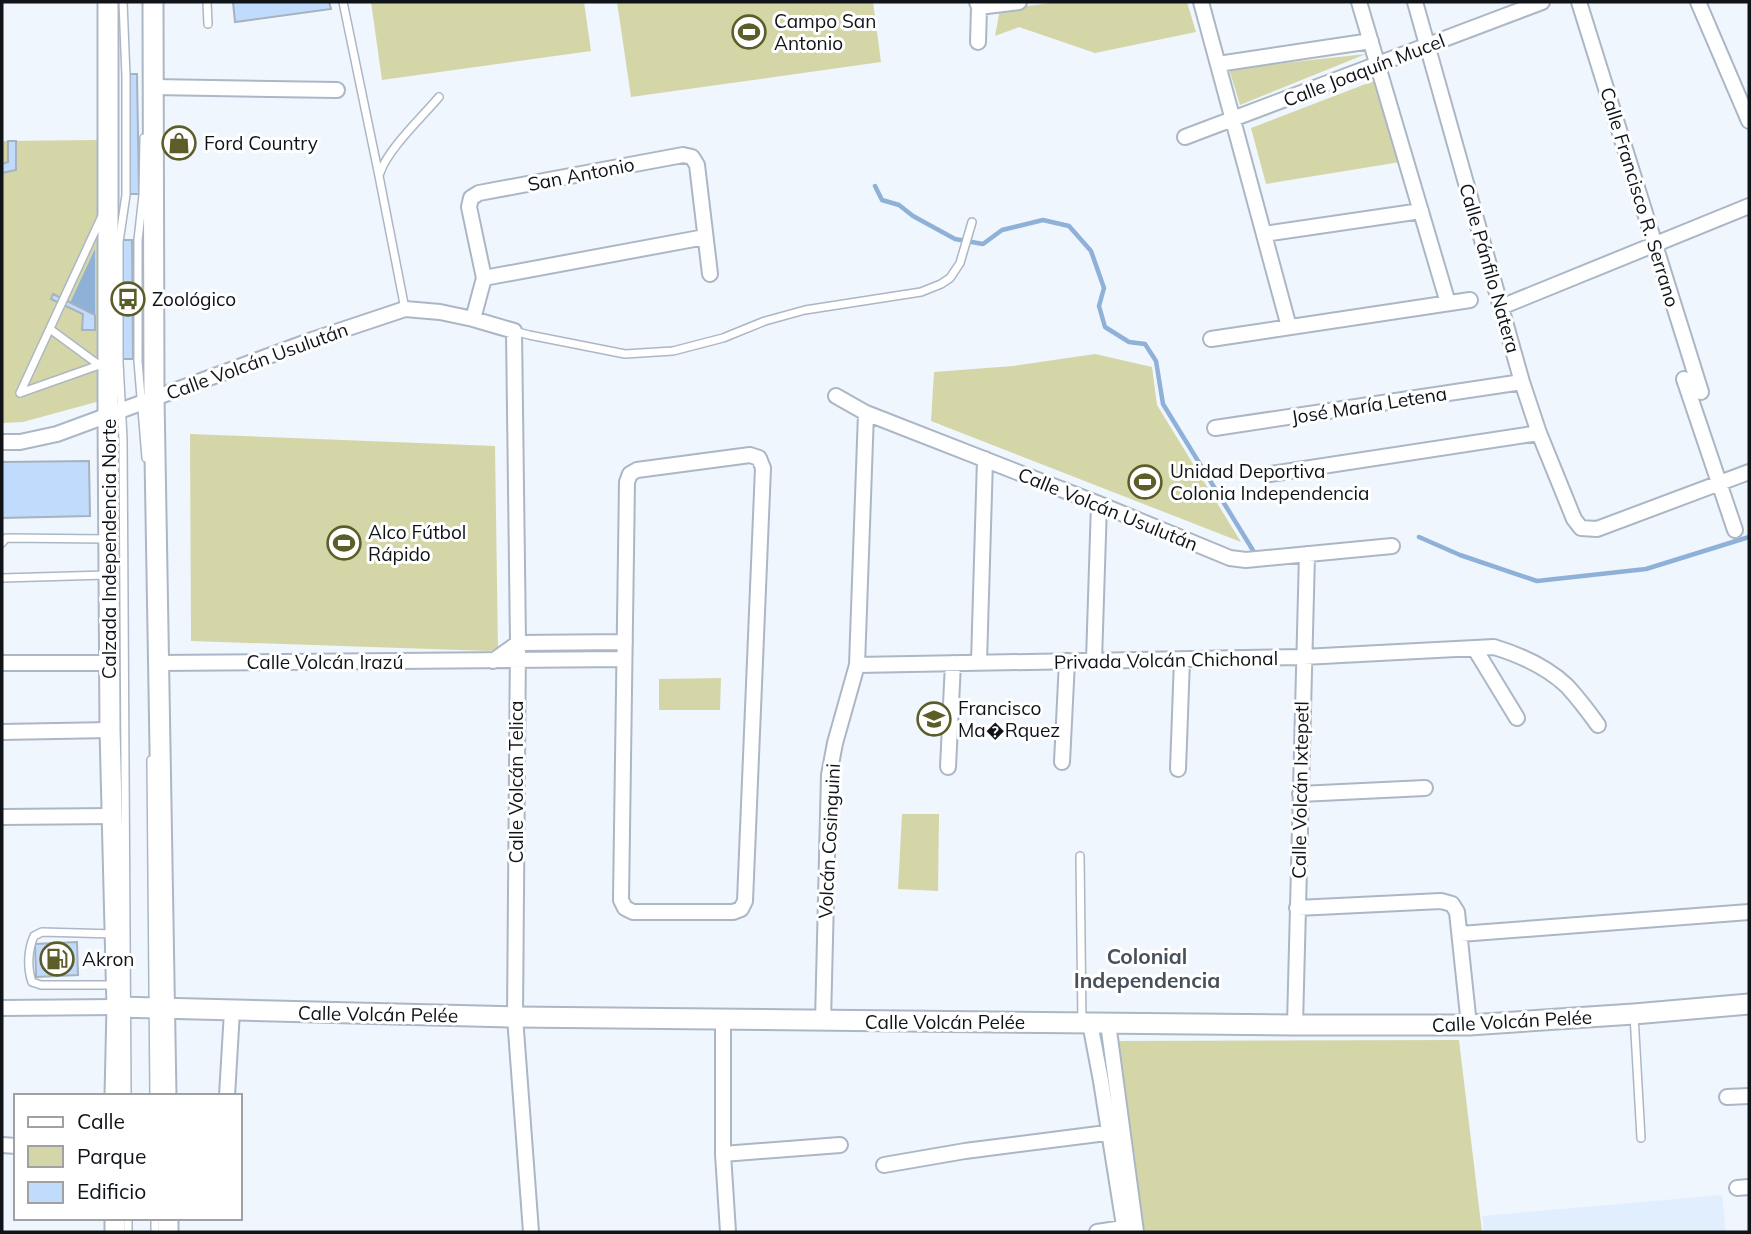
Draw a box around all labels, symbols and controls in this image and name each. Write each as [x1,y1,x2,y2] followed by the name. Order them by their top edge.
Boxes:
[774,9,876,55] place label: Campo San Antonio
[730,13,768,51] sports icon: Campo San Antonio
[1280,28,1448,112] street label: Calle Joaquín Mucel
[1595,84,1685,310] street label: Calle Francisco R. Serrano
[160,124,198,162] shop icon: Ford Country
[204,131,318,155] place label: Ford Country
[526,152,636,196] street label: San Antonio
[1454,180,1526,356] street label: Calle Pánfilo Natera
[109,280,147,318] bus stop icon: Zoológico
[152,287,236,311] place label: Zoológico
[163,317,351,405] street label: Calle Volcán Usulután
[1289,381,1449,429] street label: José María Letena
[97,419,121,679] street label: Calzada Independencia Norte
[1170,459,1369,505] place label: Unidad Deportiva Colonia Independencia
[1015,462,1201,556] street label: Calle Volcán Usulután
[1126,463,1164,501] sports icon: Unidad Deportiva Colonia Independencia
[368,520,466,566] place label: Alco Fútbol Rápido
[325,524,363,562] sports icon: Alco Fútbol Rápido
[1054,646,1278,674] street label: Privada Volcán Chichonal
[247,650,403,674] street label: Calle Volcán Irazú
[958,696,1060,742] place label: Francisco Ma�Rquez
[915,700,953,738] school or university icon: Francisco Ma�Rquez
[504,701,528,863] street label: Calle Volcán Telica
[1286,701,1314,879] street label: Calle Volcán Ixtepetl
[813,763,845,919] street label: Volcán Cosinguini
[38,940,76,978] fuel station icon: Akron
[1074,943,1220,993] district label: Colonial Independencia
[82,947,135,971] place label: Akron
[298,1001,458,1027] street label: Calle Volcán Pelée
[1431,1005,1593,1037] street label: Calle Volcán Pelée
[865,1010,1025,1034] street label: Calle Volcán Pelée
[14,1094,242,1220] legend
[77,1108,125,1134] text: Calle
[77,1143,146,1169] text: Parque
[77,1178,146,1204] text: Edificio

